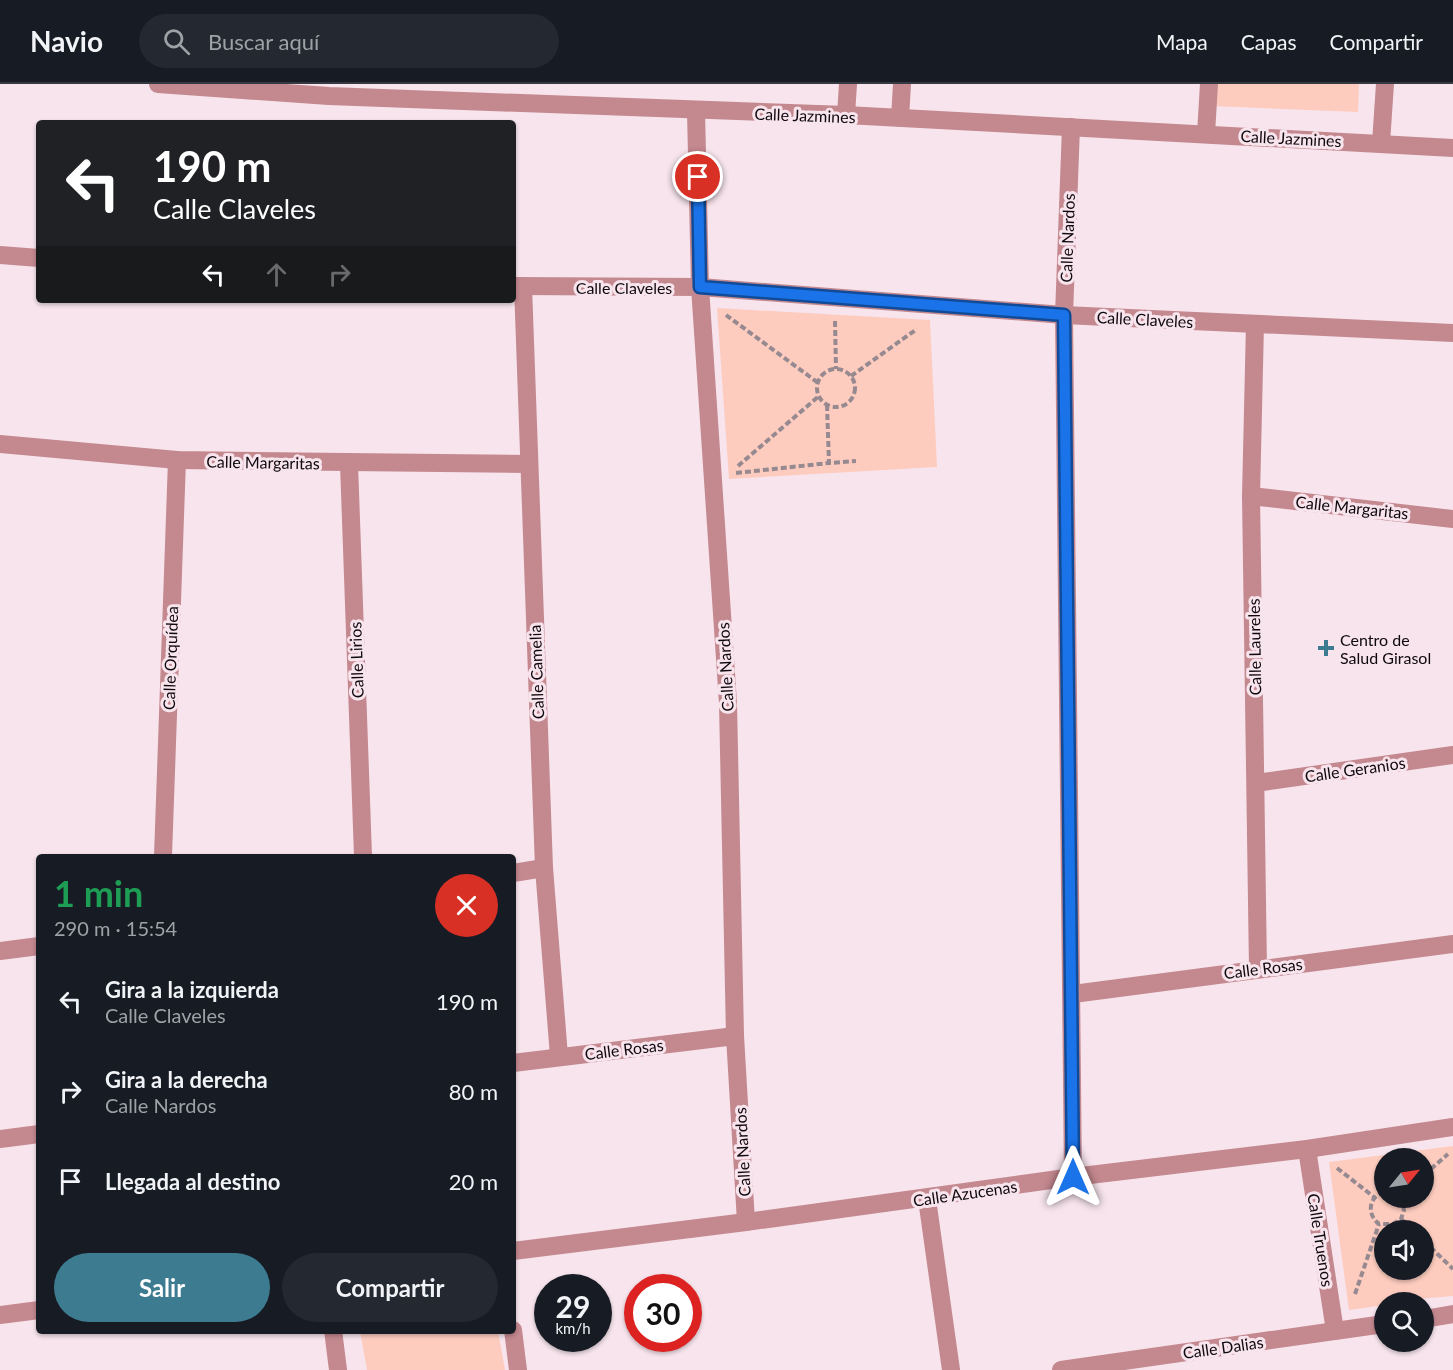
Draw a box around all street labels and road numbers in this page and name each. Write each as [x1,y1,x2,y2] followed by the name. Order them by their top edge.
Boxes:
[754,104,856,126] street label: Calle Jazmines
[1240,126,1342,150] street label: Calle Jazmines
[1056,193,1078,283] street label: Calle Nardos
[576,278,672,297] street label: Calle Claveles
[1096,307,1194,331] street label: Calle Claveles
[206,452,320,472] street label: Calle Margaritas
[1295,492,1409,522] street label: Calle Margaritas
[1244,598,1264,696] street label: Calle Laureles
[159,606,181,710] street label: Calle Orquídea
[345,621,367,699] street label: Calle Lirios
[713,622,737,712] street label: Calle Nardos
[525,624,547,720] street label: Calle Camelia
[1304,753,1406,785] street label: Calle Geranios
[1223,954,1303,982] street label: Calle Rosas
[584,1035,664,1063] street label: Calle Rosas
[730,1107,754,1197] street label: Calle Nardos
[912,1176,1018,1210] street label: Calle Azucenas
[1304,1192,1338,1288] street label: Calle Truenos
[1181,1332,1265,1362] street label: Calle Dalias

